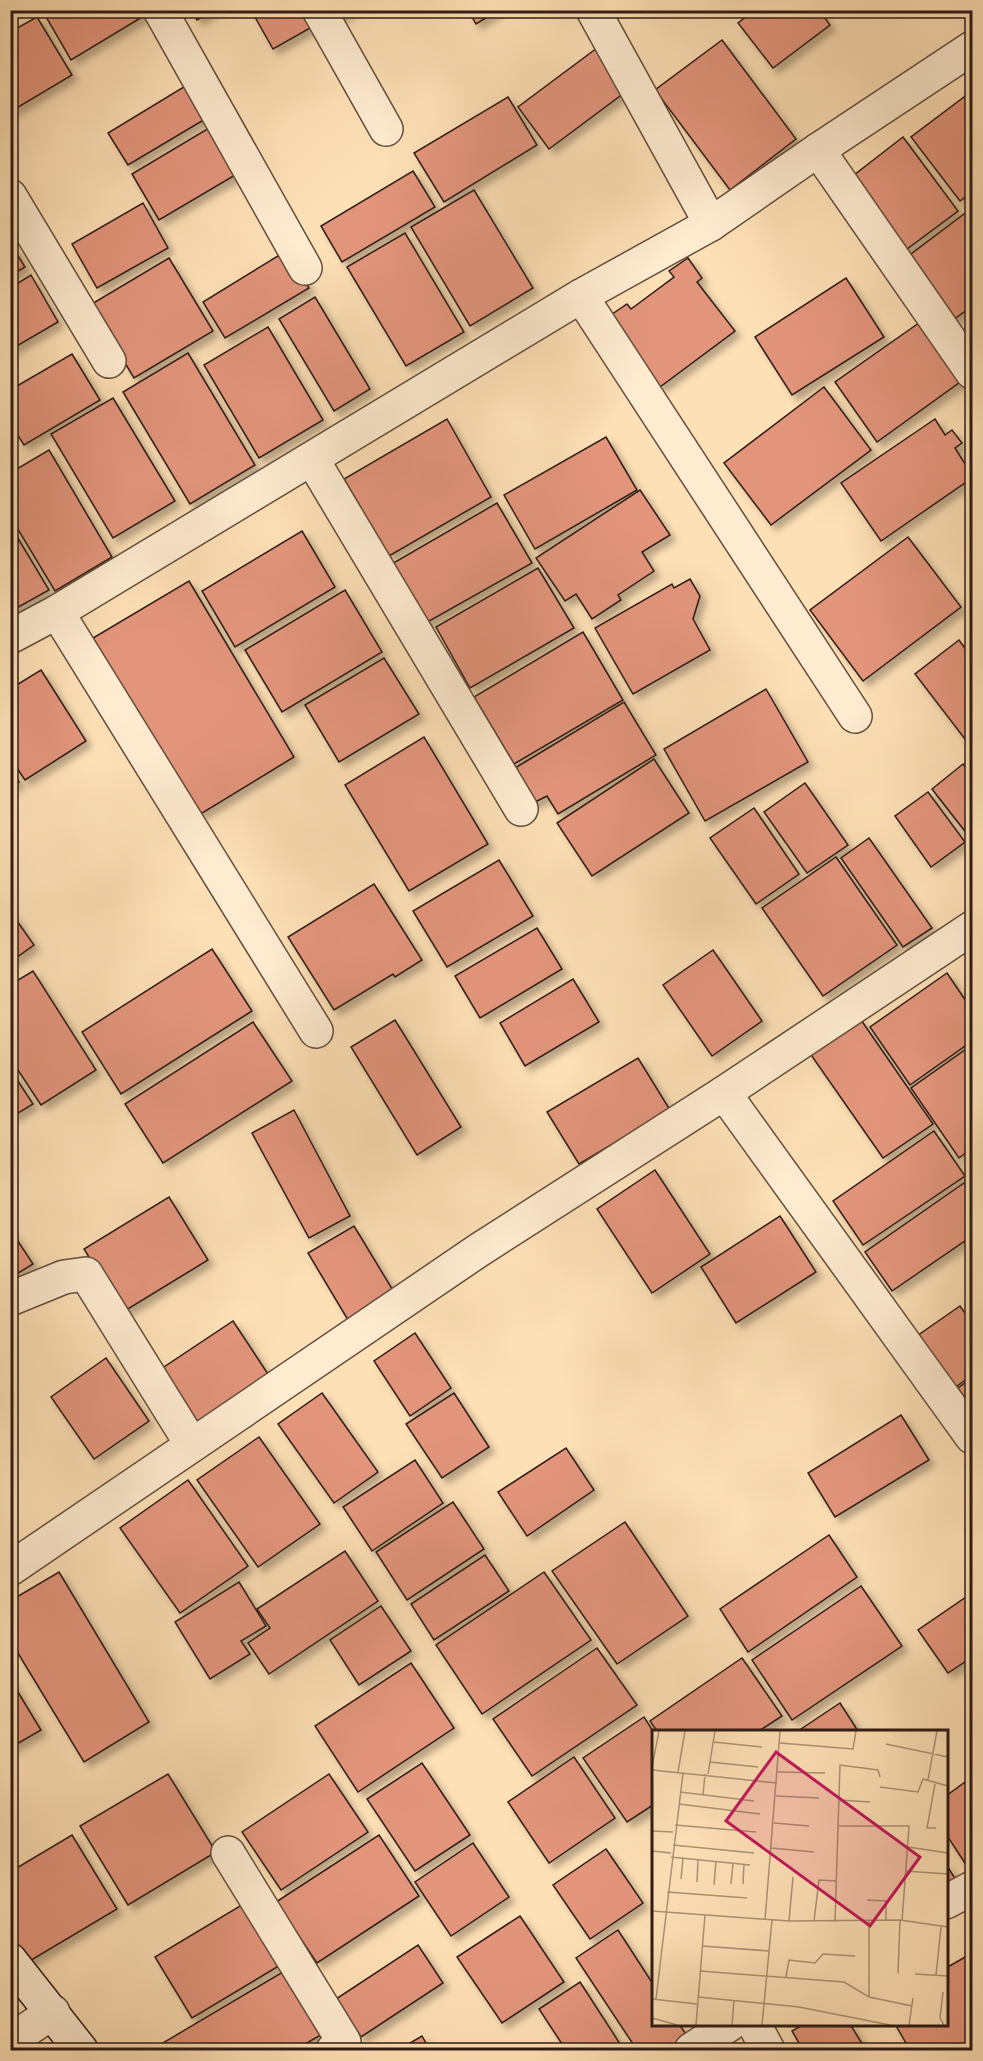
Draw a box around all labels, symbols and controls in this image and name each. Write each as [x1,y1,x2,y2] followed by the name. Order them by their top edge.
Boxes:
[652,1730,947,2025] inset map

